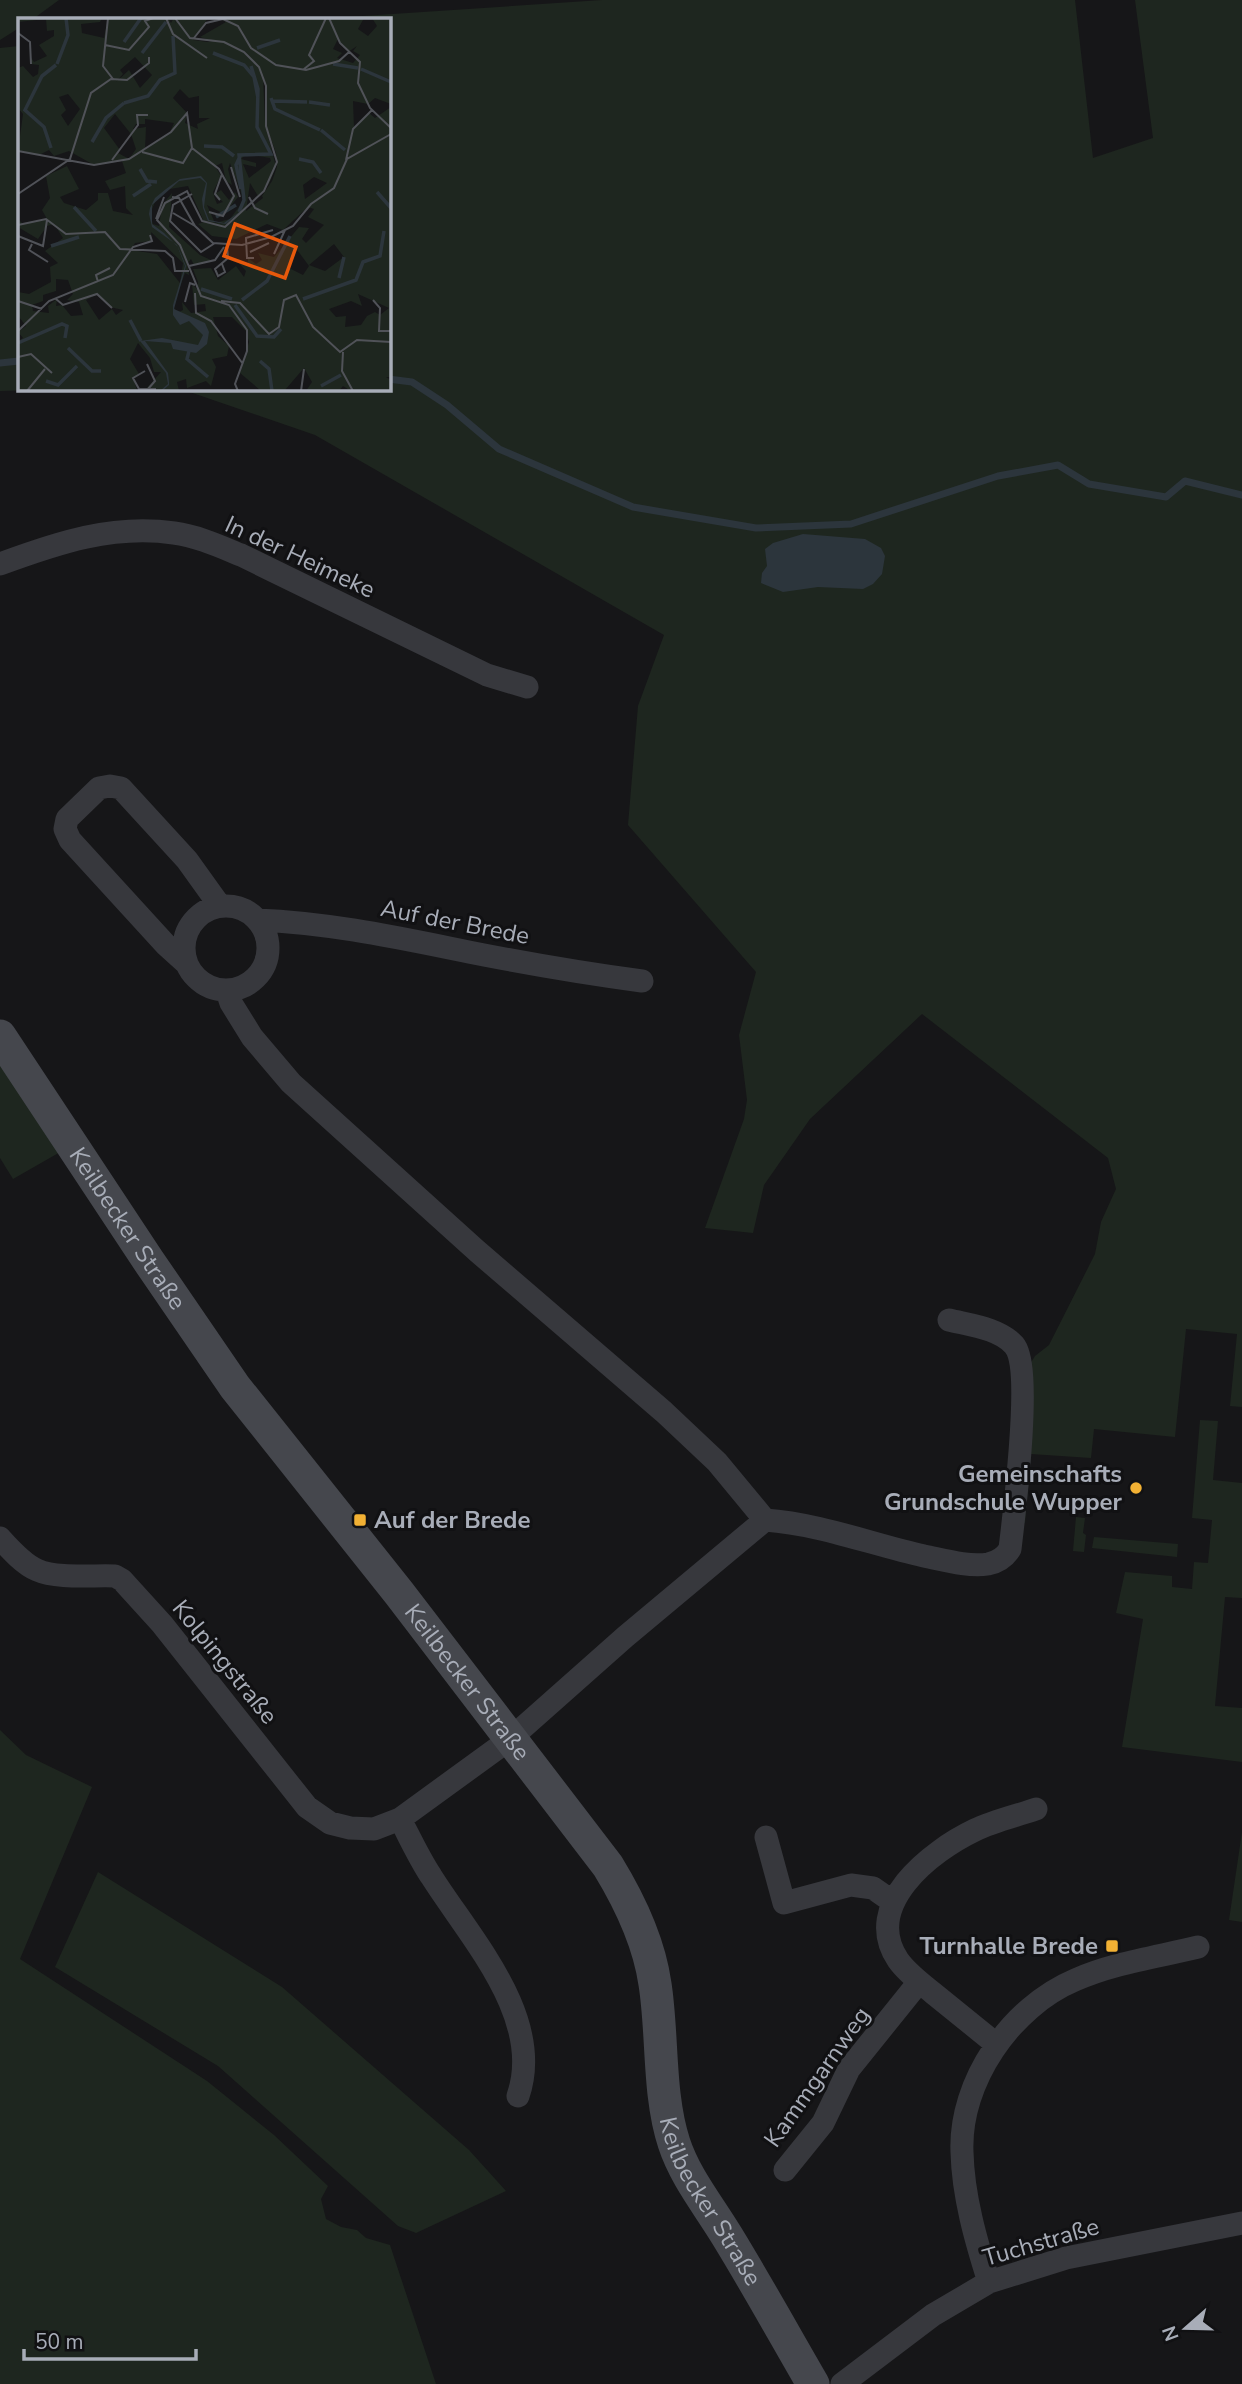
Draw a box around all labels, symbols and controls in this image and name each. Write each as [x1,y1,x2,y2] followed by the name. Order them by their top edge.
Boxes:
[18,18,390,390] inset map
[220,508,380,606] street label: In der Heimeke
[378,892,532,952] street label: Auf der Brede
[62,1141,193,1316] street label: Keilbecker Straße
[884,1458,1123,1518] place label: Gemeinschafts Grundschule Wupper
[1128,1480,1144,1496] marker: Gemeinschafts Grundschule Wupper
[374,1504,530,1536] place label: Auf der Brede
[352,1512,368,1528] marker: Auf der Brede
[165,1593,285,1731] street label: Kolpingstraße
[397,1597,537,1767] street label: Keilbecker Straße
[920,1930,1098,1962] place label: Turnhalle Brede
[1104,1938,1120,1954] marker: Turnhalle Brede
[757,2000,877,2154] street label: Kammgarnweg
[652,2114,769,2292] street label: Keilbecker Straße
[979,2210,1103,2274] street label: Tuchstraße
[1151,2293,1221,2363] north arrow
[24,2318,196,2362] scale bar
[1156,2322,1186,2345] text: N
[35,2328,84,2356] text: 50 m

